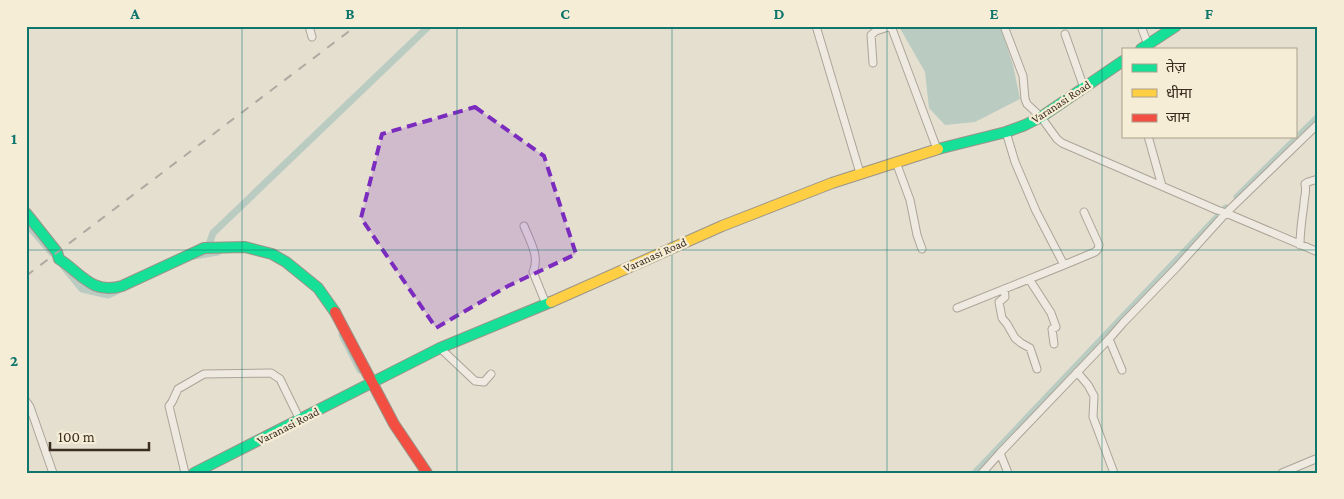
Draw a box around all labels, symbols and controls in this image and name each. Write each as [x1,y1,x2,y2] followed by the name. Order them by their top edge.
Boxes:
[129,5,140,22] text: A
[345,5,355,22] text: B
[560,5,570,22] text: C
[773,5,785,22] text: D
[989,5,999,22] text: E
[1205,5,1214,22] text: F
[1122,48,1296,138] legend
[1166,58,1187,75] text: तेज़
[1029,77,1094,126] street label: Varanasi Road
[1166,85,1193,101] text: धीमा
[1166,109,1191,125] text: जाम
[11,130,17,147] text: 1
[621,235,689,275] street label: Varanasi Road
[10,352,18,369] text: 2
[255,404,322,448] street label: Varanasi Road
[50,419,149,451] scale bar
[58,429,95,445] text: 100 m

